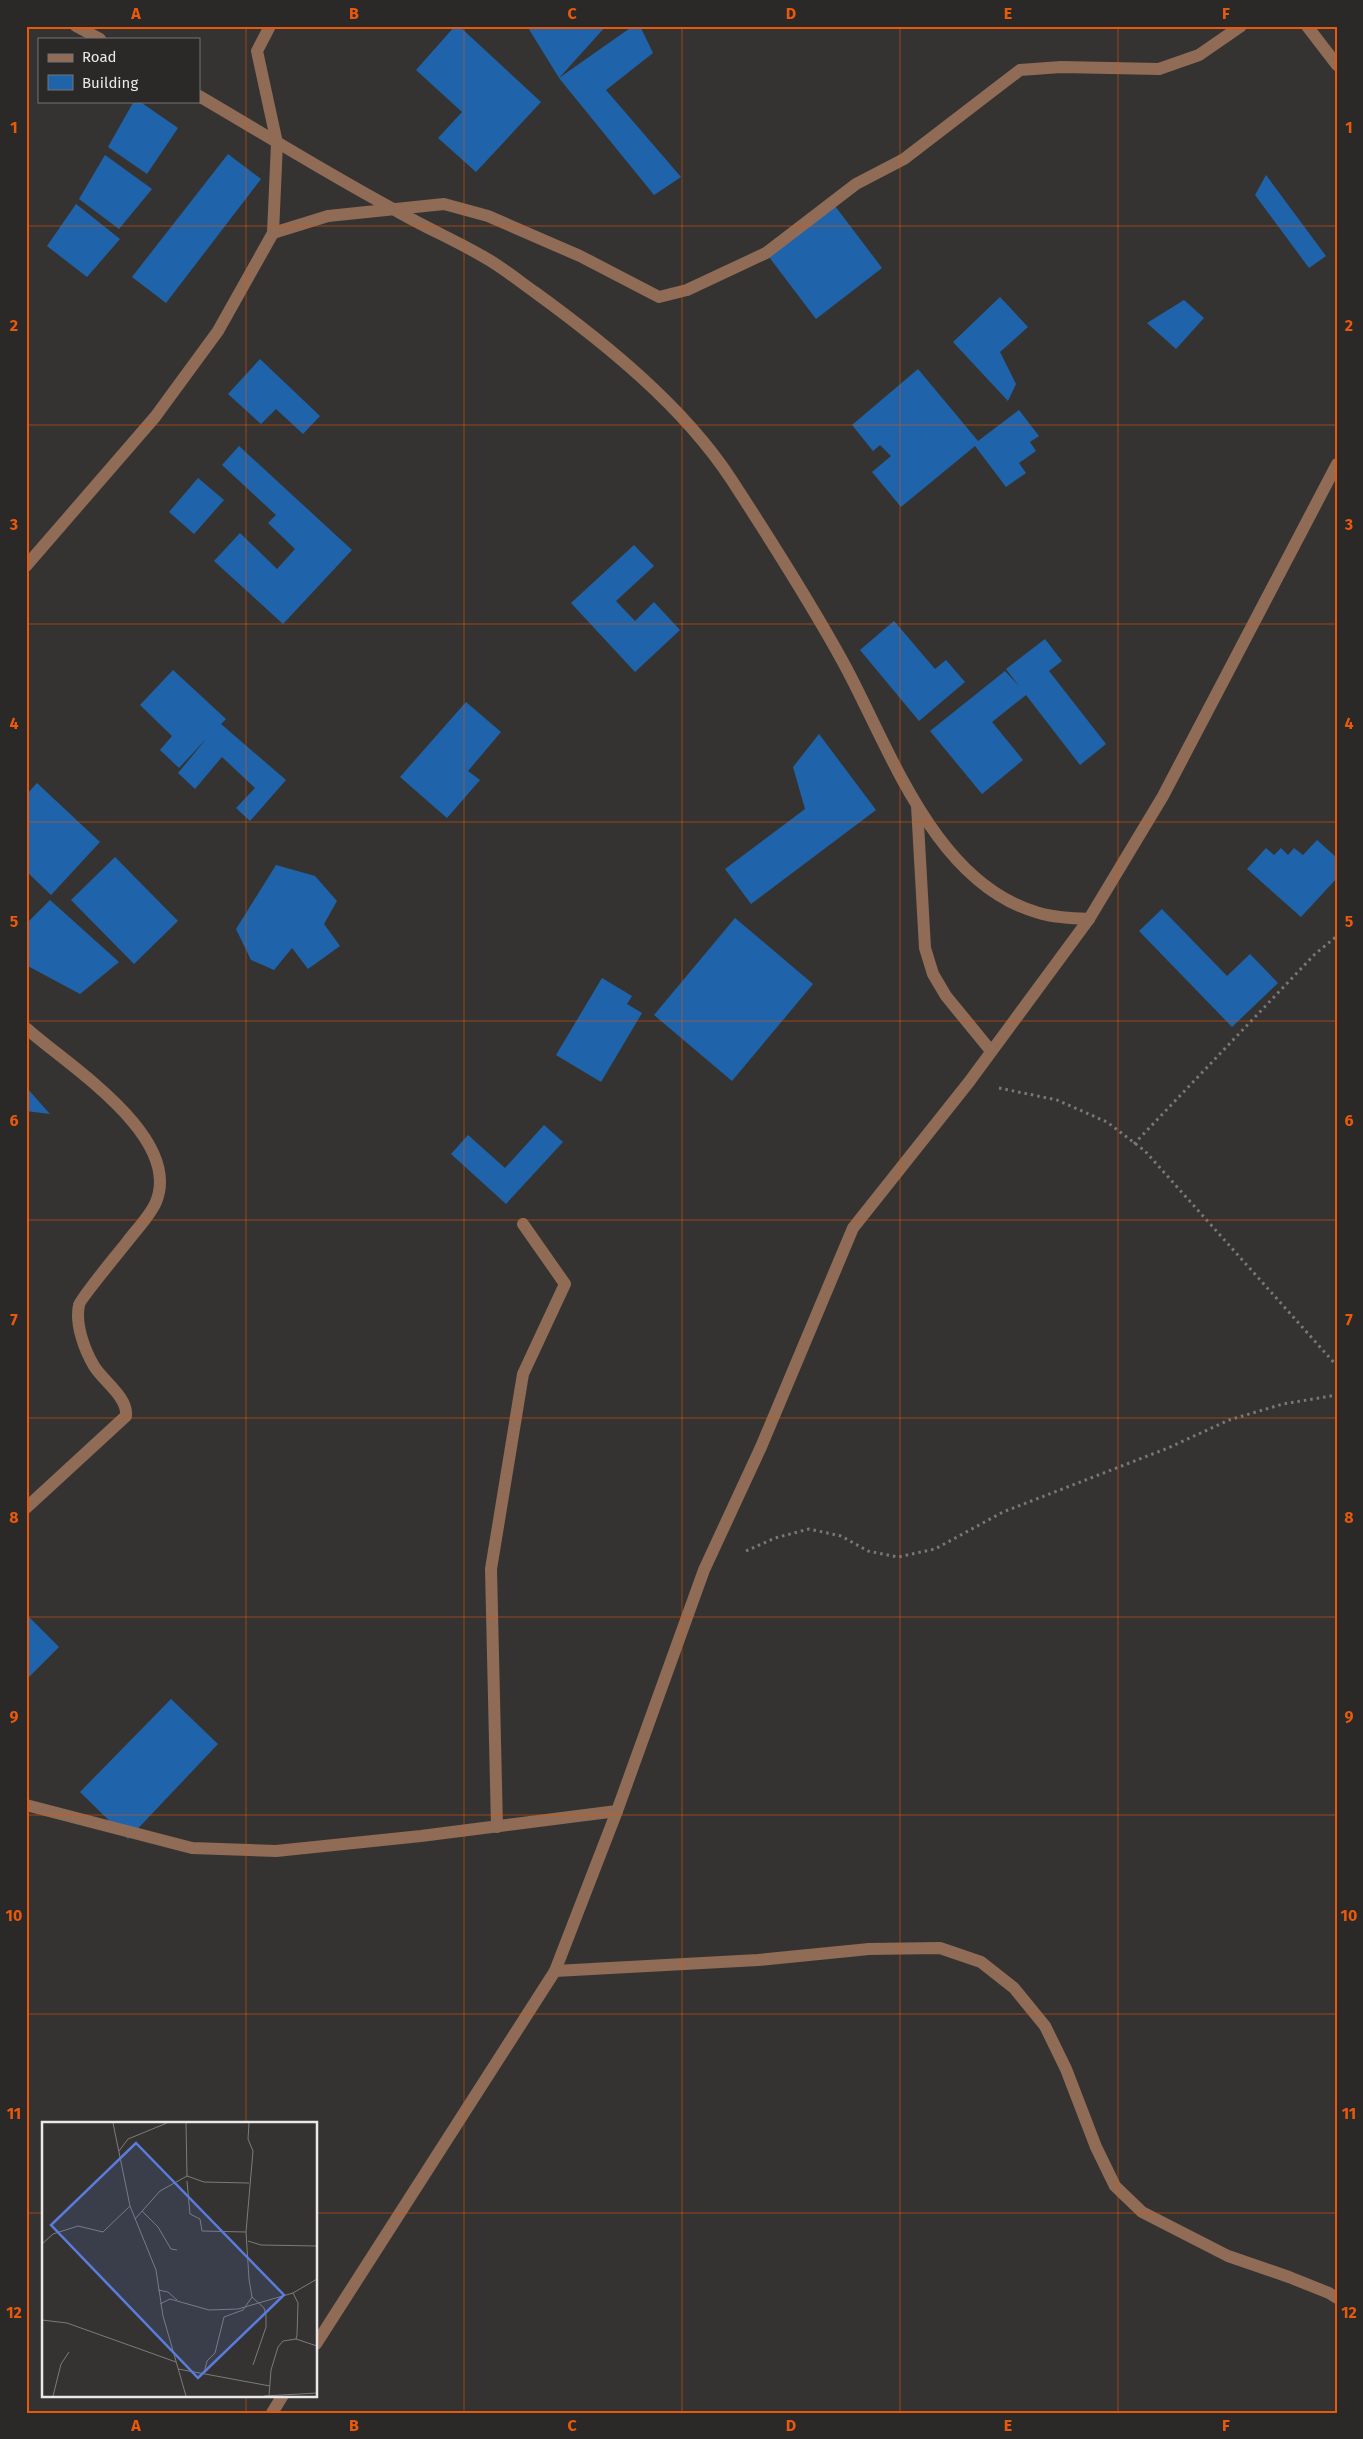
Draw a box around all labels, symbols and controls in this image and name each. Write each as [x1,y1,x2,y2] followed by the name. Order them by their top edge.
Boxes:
[130,4,141,23] text: A
[349,4,359,23] text: B
[567,4,577,23] text: C
[786,4,796,23] text: D
[1004,4,1012,23] text: E
[1222,4,1230,23] text: F
[38,38,200,102] legend
[82,48,117,66] text: Road
[82,74,138,92] text: Building
[10,118,18,137] text: 1
[1345,118,1353,137] text: 1
[10,316,18,335] text: 2
[1345,316,1353,335] text: 2
[9,515,18,534] text: 3
[1344,515,1353,534] text: 3
[9,714,19,733] text: 4
[1344,714,1354,733] text: 4
[10,912,19,931] text: 5
[1345,912,1354,931] text: 5
[9,1111,19,1130] text: 6
[1344,1111,1354,1130] text: 6
[10,1310,18,1329] text: 7
[1345,1310,1353,1329] text: 7
[9,1508,19,1527] text: 8
[1344,1508,1354,1527] text: 8
[10,1707,19,1726] text: 9
[1345,1707,1354,1726] text: 9
[6,1906,22,1925] text: 10
[1341,1906,1357,1925] text: 10
[7,2104,21,2123] text: 11
[1342,2104,1356,2123] text: 11
[42,2122,318,2396] inset map
[6,2303,22,2322] text: 12
[1341,2303,1357,2322] text: 12
[130,2416,141,2435] text: A
[349,2416,359,2435] text: B
[567,2416,577,2435] text: C
[786,2416,796,2435] text: D
[1004,2416,1012,2435] text: E
[1222,2416,1230,2435] text: F

